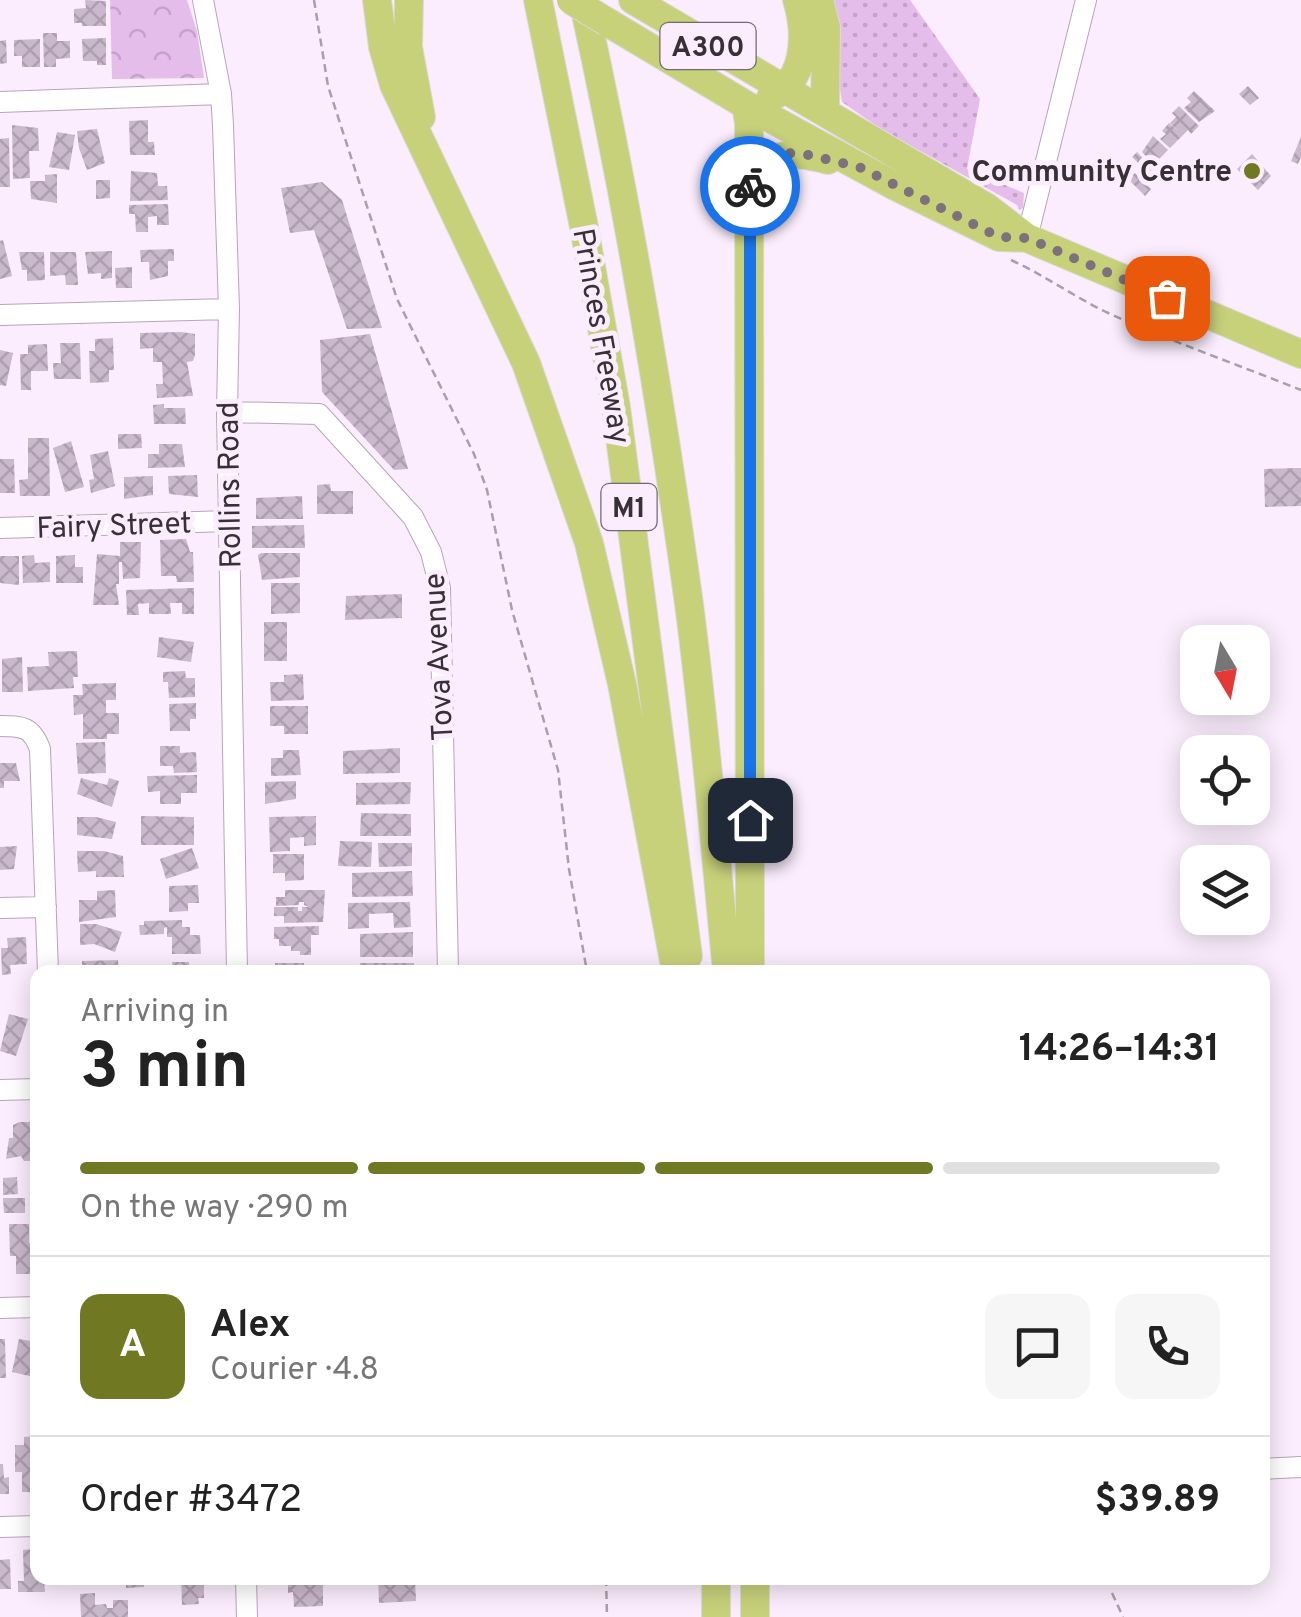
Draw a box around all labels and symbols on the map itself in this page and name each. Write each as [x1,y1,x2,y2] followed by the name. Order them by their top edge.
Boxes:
[660,23,756,69] road number: A300
[700,136,800,236] courier
[971,155,1232,192] place label: Community Centre
[1241,160,1263,182] marker: Community Centre
[562,226,637,447] street label: Princes Freeway
[1125,256,1210,341] pin
[212,401,251,569] street label: Rollins Road
[602,484,656,530] road number: M1
[36,506,192,549] street label: Fairy Street
[418,572,463,742] street label: Tova Avenue
[1180,625,1270,715] north arrow
[708,778,793,863] pin

